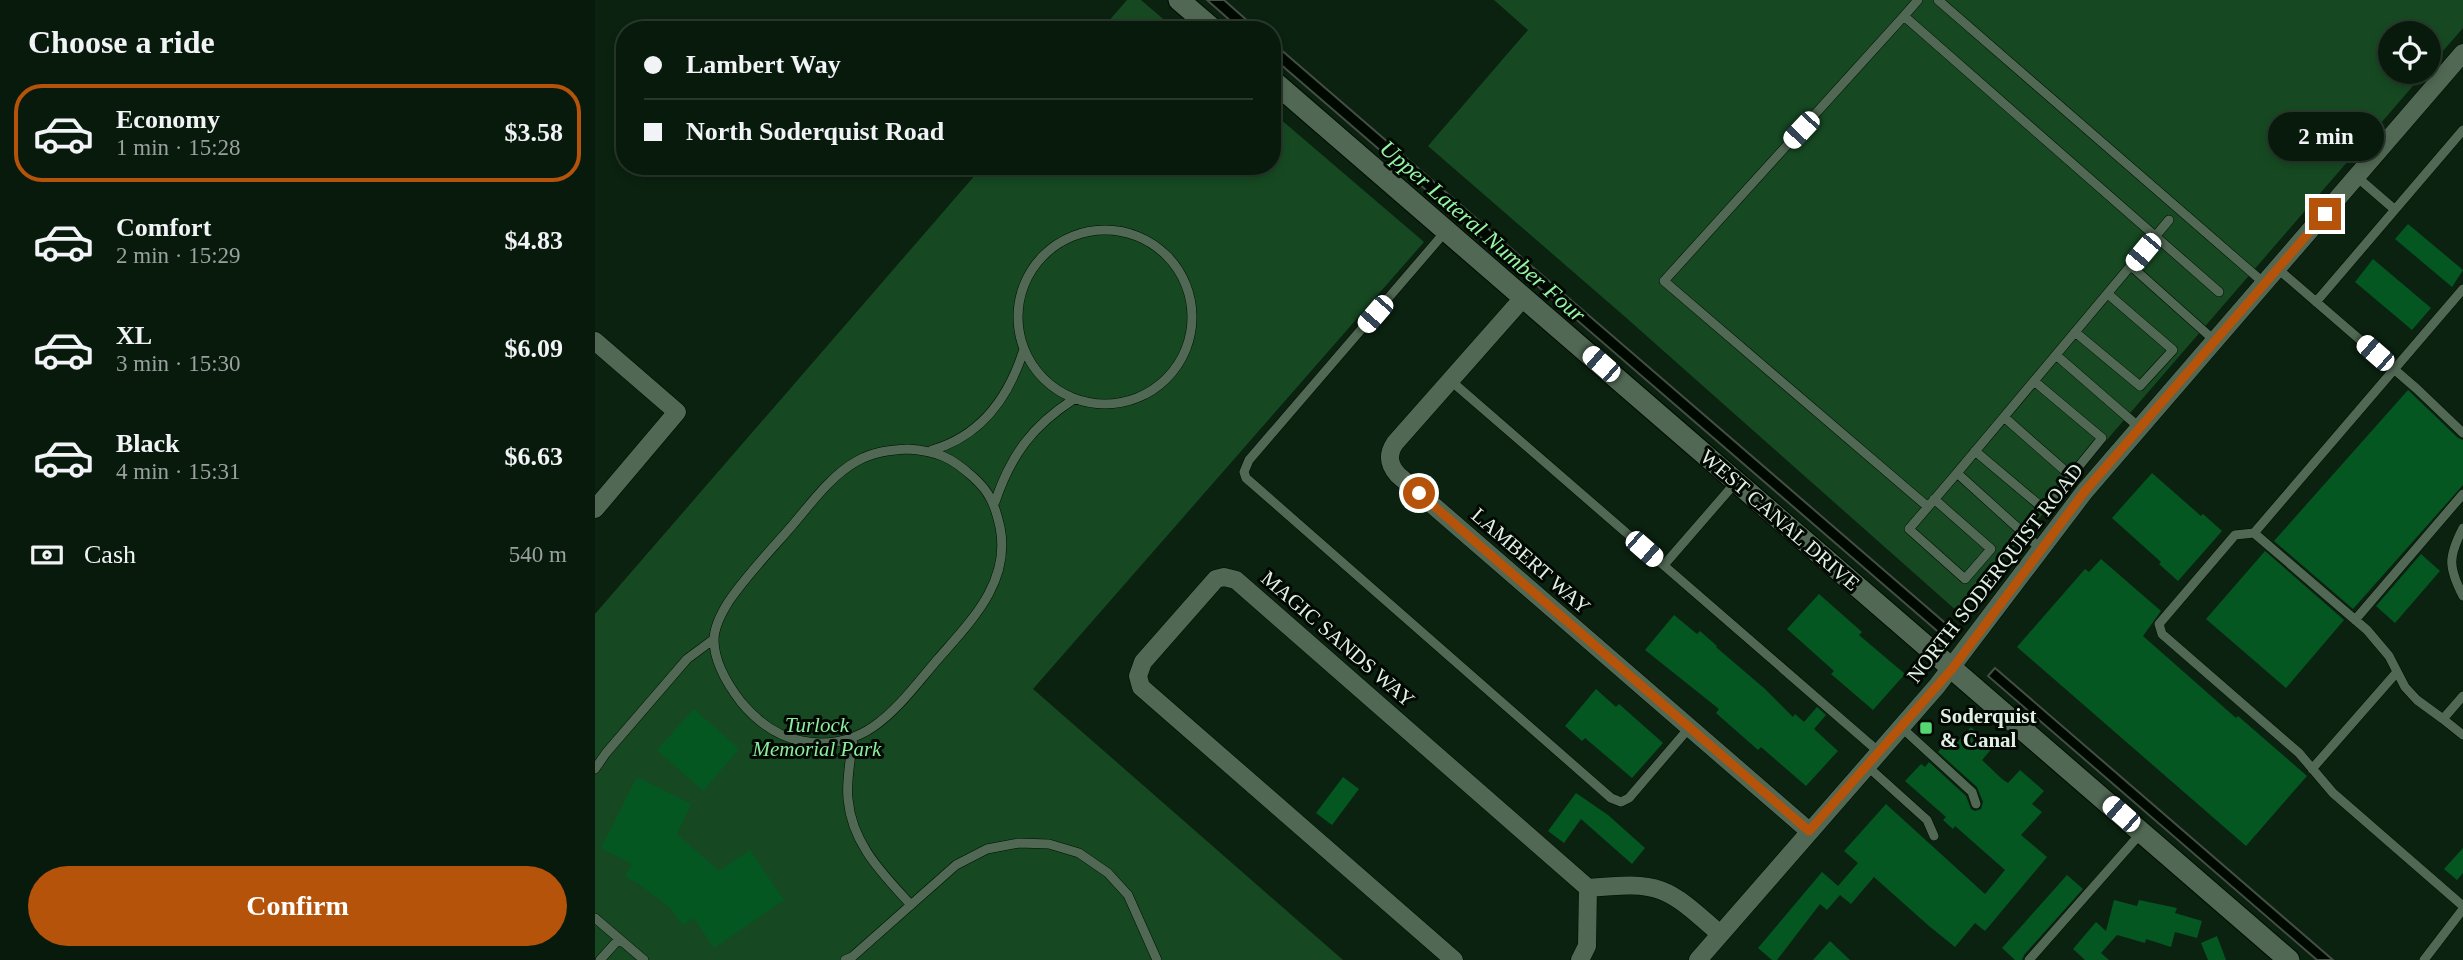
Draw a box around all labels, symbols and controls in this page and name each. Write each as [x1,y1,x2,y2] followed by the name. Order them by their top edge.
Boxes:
[2378,21,2441,84] map controls
[2378,21,2441,84] button: locate
[28,24,215,60] text: Choose a ride
[686,50,841,79] text: Lambert Way
[32,102,95,165] icon: car
[116,105,220,134] text: Economy
[1779,107,1824,153] car
[2267,113,2383,162] callout: 2 min
[686,117,944,146] text: North Soderquist Road
[505,118,563,147] text: $3.58
[2298,124,2354,149] text: 2 min
[116,135,241,160] text: 1 min · 15:28
[1375,135,1591,328] water label: Upper Lateral Number Four
[2309,198,2341,230] route end
[32,210,95,273] icon: car
[116,213,211,242] text: Comfort
[505,226,563,255] text: $4.83
[2122,229,2165,275] car
[116,243,241,268] text: 2 min · 15:29
[1354,291,1397,337] car
[32,318,95,381] icon: car
[116,321,152,350] text: XL
[2353,331,2398,375] car
[505,334,563,363] text: $6.09
[1579,342,1624,386] car
[116,351,241,376] text: 3 min · 15:30
[32,426,95,489] icon: car
[116,429,180,458] text: Black
[505,442,563,471] text: $6.63
[1696,444,1864,596] street label: WEST CANAL DRIVE
[116,459,241,484] text: 4 min · 15:31
[1902,459,2088,687] street label: NORTH SODERQUIST ROAD
[1403,477,1435,509] route start
[1467,503,1595,619] street label: LAMBERT WAY
[1622,527,1667,571] car
[28,536,66,574] icon: cash
[84,540,136,569] text: Cash
[509,542,567,567] text: 540 m
[1257,566,1419,712] street label: MAGIC SANDS WAY
[1940,704,2036,752] place label: Soderquist & Canal
[752,713,882,761] park label: Turlock Memorial Park
[1918,720,1934,736] marker: Soderquist & Canal
[2099,792,2144,836] car
[28,866,567,946] button: Confirm

